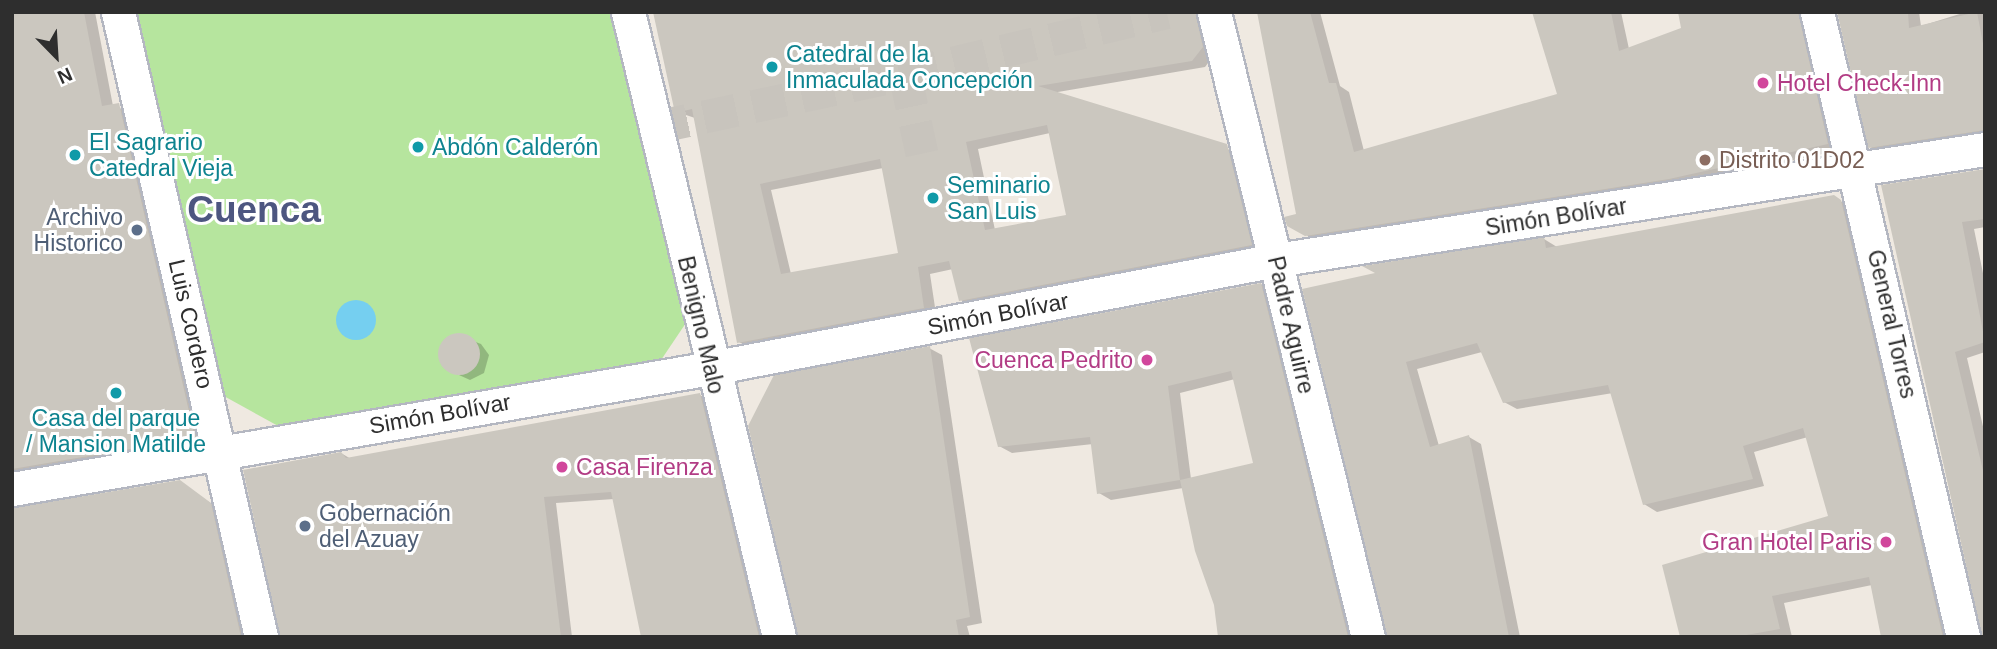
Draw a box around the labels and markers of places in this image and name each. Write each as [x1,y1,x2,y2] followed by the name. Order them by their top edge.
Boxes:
[786,40,1033,94] place label: Catedral de la Inmaculada Concepción
[764,59,780,75] marker: Catedral de la Inmaculada Concepción
[1777,69,1942,97] place label: Hotel Check-Inn
[1755,75,1771,91] marker: Hotel Check-Inn
[89,128,233,182] place label: El Sagrario Catedral Vieja
[432,133,598,161] place label: Abdón Calderón
[410,139,426,155] marker: Abdón Calderón
[1719,146,1865,174] place label: Distrito 01D02
[67,147,83,163] marker: El Sagrario Catedral Vieja
[1697,152,1713,168] marker: Distrito 01D02
[947,171,1051,225] place label: Seminario San Luis
[925,190,941,206] marker: Seminario San Luis
[34,203,123,257] place label: Archivo Historico
[129,222,145,238] marker: Archivo Historico
[974,346,1133,374] place label: Cuenca Pedrito
[1139,352,1155,368] marker: Cuenca Pedrito
[108,385,124,401] marker: Casa del parque / Mansion Matilde
[26,404,206,458] place label: Casa del parque / Mansion Matilde
[576,453,713,481] place label: Casa Firenza
[554,459,570,475] marker: Casa Firenza
[319,499,451,553] place label: Gobernación del Azuay
[297,518,313,534] marker: Gobernación del Azuay
[1702,528,1872,556] place label: Gran Hotel Paris
[1878,534,1894,550] marker: Gran Hotel Paris

